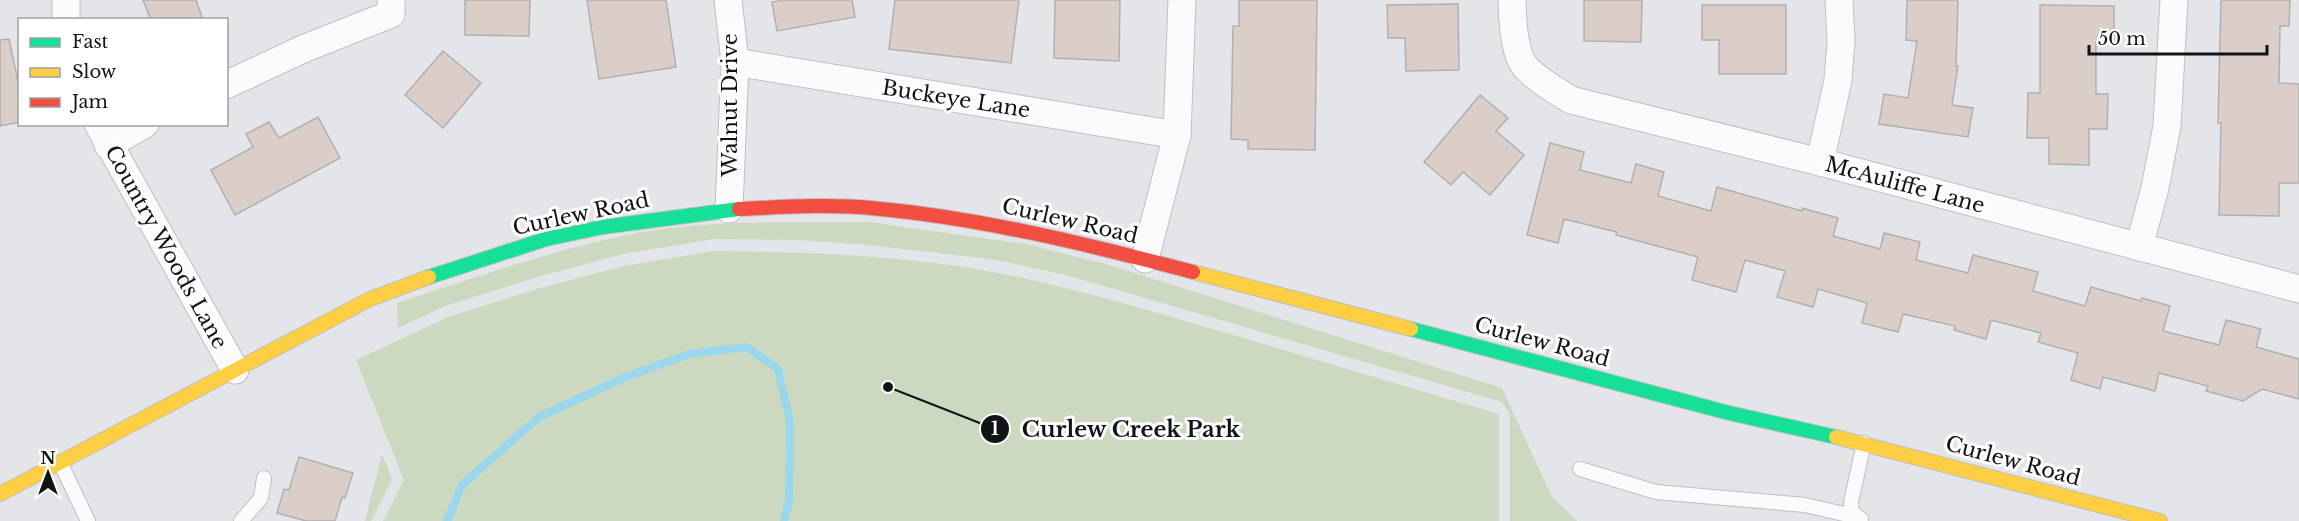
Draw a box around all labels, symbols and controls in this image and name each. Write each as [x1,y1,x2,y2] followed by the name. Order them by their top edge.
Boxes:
[18,18,228,126] legend
[2089,18,2268,56] scale bar
[2098,28,2146,50] text: 50 m
[72,31,109,53] text: Fast
[717,33,743,178] street label: Walnut Drive
[72,61,117,83] text: Slow
[880,74,1032,124] street label: Buckeye Lane
[70,91,108,113] text: Jam
[99,141,233,353] street label: Country Woods Lane
[1822,151,1988,219] street label: McAuliffe Lane
[510,187,652,241] street label: Curlew Road
[999,193,1141,249] street label: Curlew Road
[1472,311,1612,373] street label: Curlew Road
[980,409,1253,449] callout: Curlew Creek Park
[1022,416,1241,443] text: Curlew Creek Park
[991,418,999,440] text: 1
[1943,430,2083,492] street label: Curlew Road
[18,443,78,503] north arrow
[40,448,56,468] text: N

